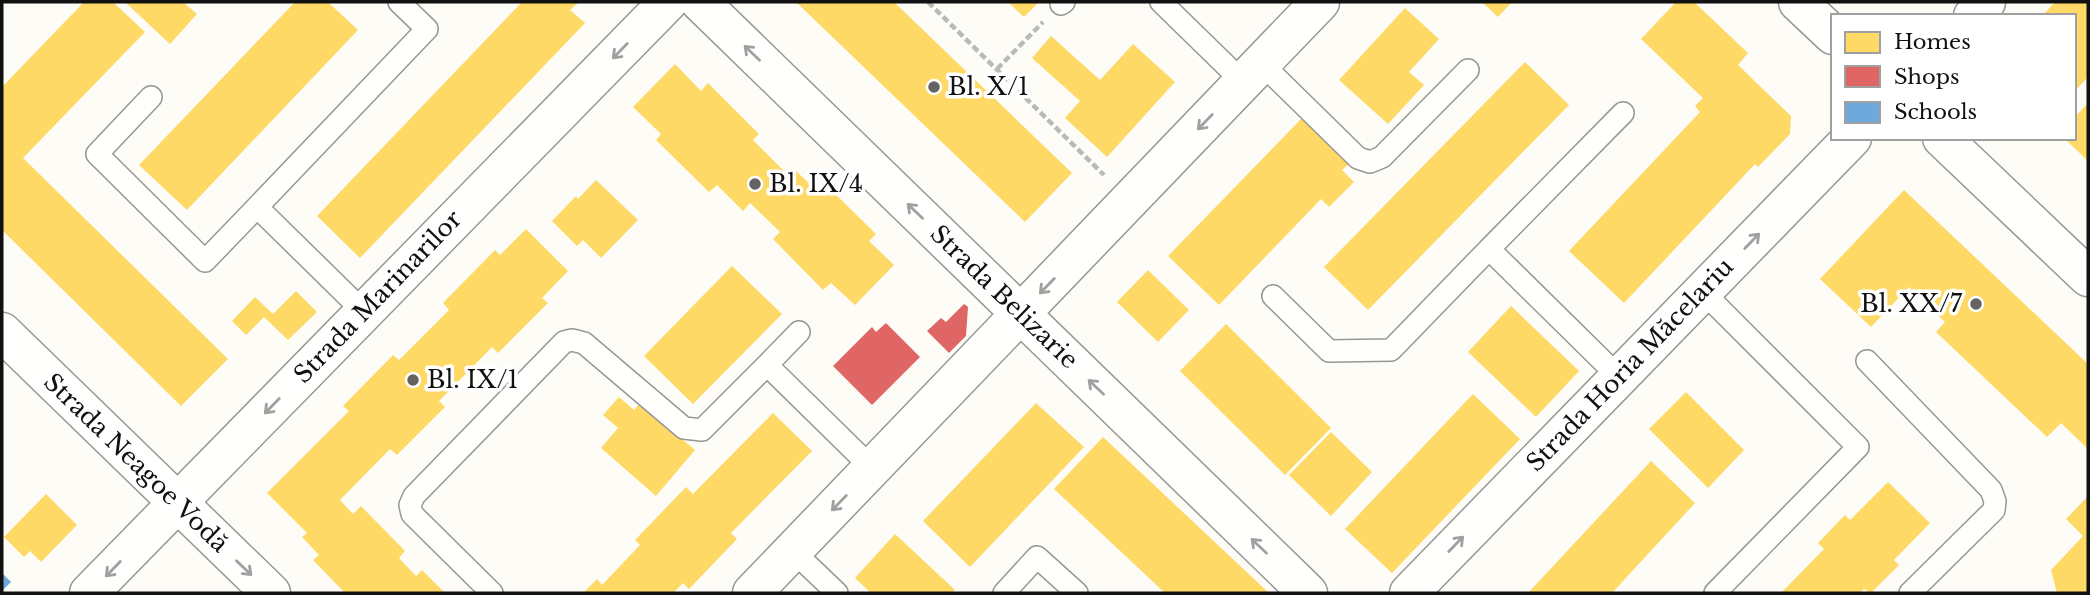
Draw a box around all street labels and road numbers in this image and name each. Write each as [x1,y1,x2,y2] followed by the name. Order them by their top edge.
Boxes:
[288,204,468,389] street label: Strada Marinarilor
[925,219,1084,374] street label: Strada Belizarie
[1520,252,1739,477] street label: Strada Horia Măcelariu
[38,367,235,559] street label: Strada Neagoe Vodă

